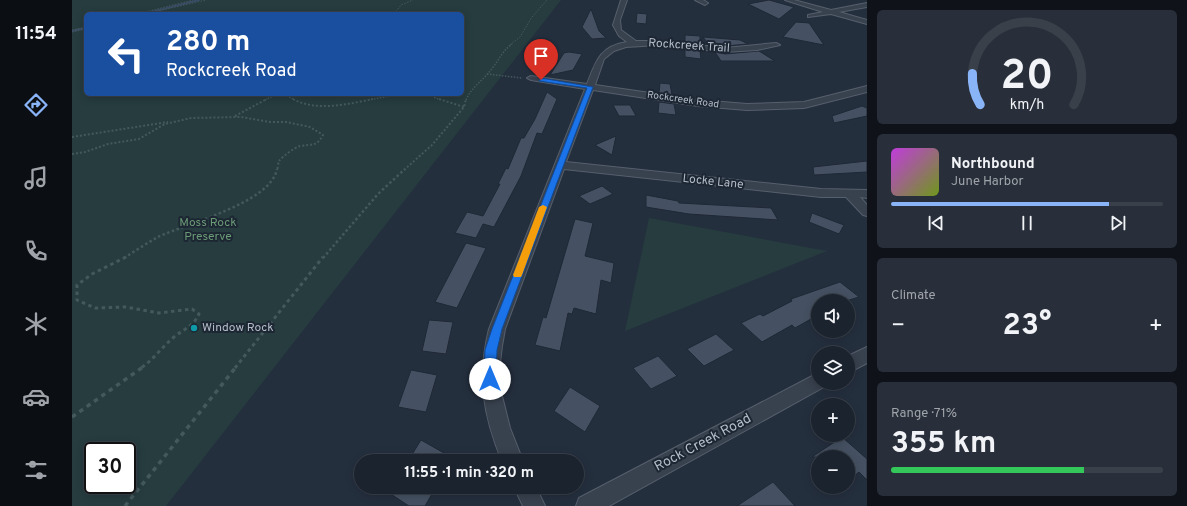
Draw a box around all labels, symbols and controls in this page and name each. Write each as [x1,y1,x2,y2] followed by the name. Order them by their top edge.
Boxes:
[15,23,57,46] text: 11:54
[166,25,250,61] text: 280 m
[100,28,152,80] icon: left
[648,35,730,57] street label: Rockcreek Trail
[524,39,558,80] pin
[530,45,552,67] icon: arrive
[1001,51,1053,104] text: 20
[166,60,297,83] text: Rockcreek Road
[646,89,720,111] street label: Rockcreek Road
[22,91,50,119] icon: directions
[1010,96,1044,114] text: km/h
[951,155,1035,174] text: Northbound
[22,164,50,192] icon: music
[682,171,744,193] street label: Locke Lane
[951,174,1024,190] text: June Harbor
[925,212,947,234] icon: previous
[1016,212,1038,234] icon: pause
[1107,212,1129,234] icon: next
[179,215,237,245] park label: Moss Rock Preserve
[22,237,50,265] icon: phone
[891,288,936,304] text: Climate
[811,294,855,494] map controls
[811,294,855,338] button: sound
[1003,308,1051,345] text: 23°
[22,310,50,338] icon: climate
[891,313,905,340] text: −
[1149,313,1163,340] text: +
[202,320,274,336] place label: Window Rock
[189,323,199,333] marker: Window Rock
[811,346,855,390] button: layers
[469,358,511,400] position arrow
[22,383,50,411] icon: car
[811,398,855,442] button: +
[891,406,957,422] text: Range · 71%
[652,410,754,476] street label: Rock Creek Road
[891,426,996,463] text: 355 km
[84,442,136,494] speed limit sign: 30
[811,450,855,494] button: −
[22,456,50,484] icon: filters
[404,464,534,483] text: 11:55 · 1 min · 320 m

